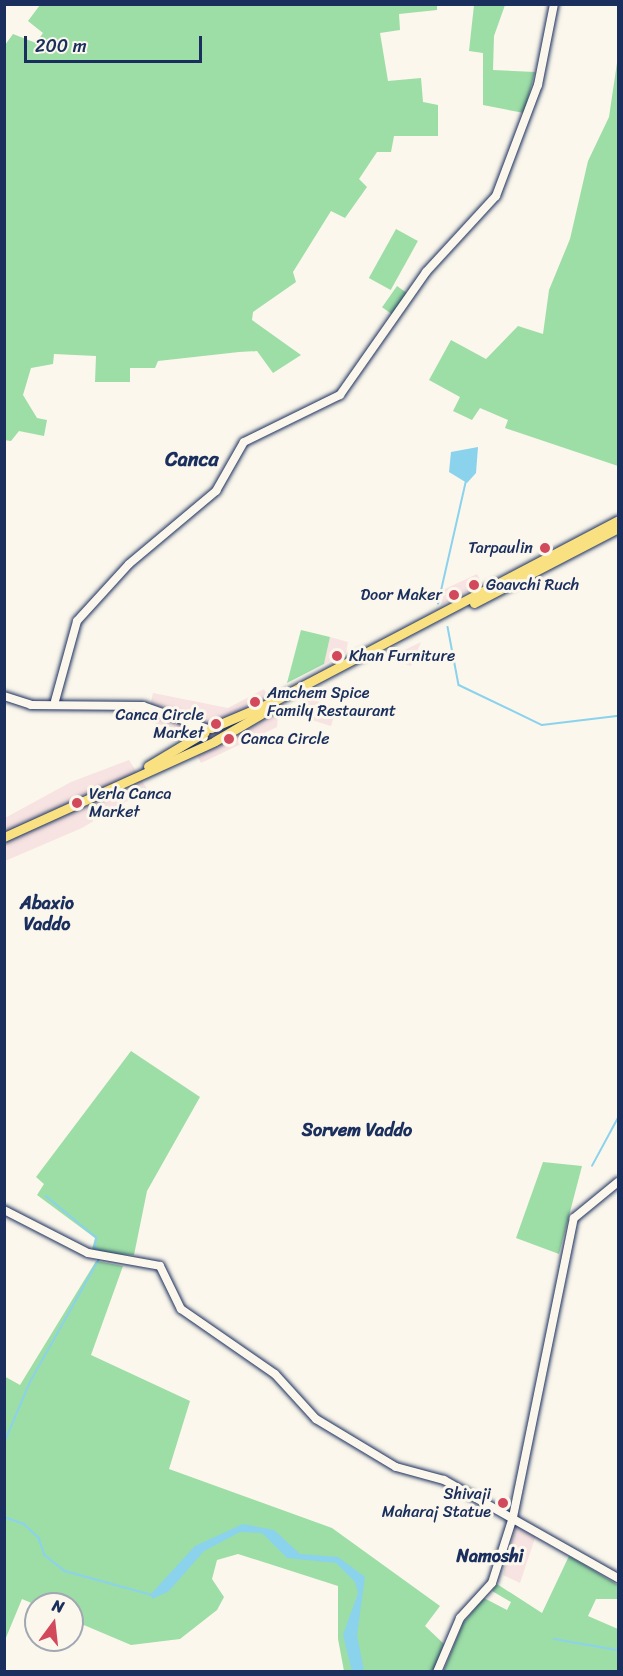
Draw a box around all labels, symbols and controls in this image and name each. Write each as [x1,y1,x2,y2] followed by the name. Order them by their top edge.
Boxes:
[27,24,206,62] scale bar
[35,30,87,62] text: 200 m
[165,447,219,471] district label: Canca
[468,538,533,558] place label: Tarpaulin
[538,541,552,555] marker: Tarpaulin
[486,575,579,595] place label: Goavchi Ruch
[467,578,481,592] marker: Goavchi Ruch
[361,585,442,605] place label: Door Maker
[447,588,461,602] marker: Door Maker
[349,646,455,666] place label: Khan Furniture
[330,649,344,663] marker: Khan Furniture
[267,683,396,721] place label: Amchem Spice Family Restaurant
[248,695,262,709] marker: Amchem Spice Family Restaurant
[115,705,204,743] place label: Canca Circle Market
[209,717,223,731] marker: Canca Circle Market
[241,729,330,749] place label: Canca Circle
[222,732,236,746] marker: Canca Circle
[89,784,171,822] place label: Verla Canca Market
[70,796,84,810] marker: Verla Canca Market
[20,893,74,936] district label: Abaxio Vaddo
[302,1119,412,1141] district label: Sorvem Vaddo
[382,1484,491,1522] place label: Shivaji Maharaj Statue
[496,1496,510,1510] marker: Shivaji Maharaj Statue
[456,1545,524,1567] district label: Namoshi
[49,1591,67,1622] text: N
[24,1592,84,1652] north arrow

